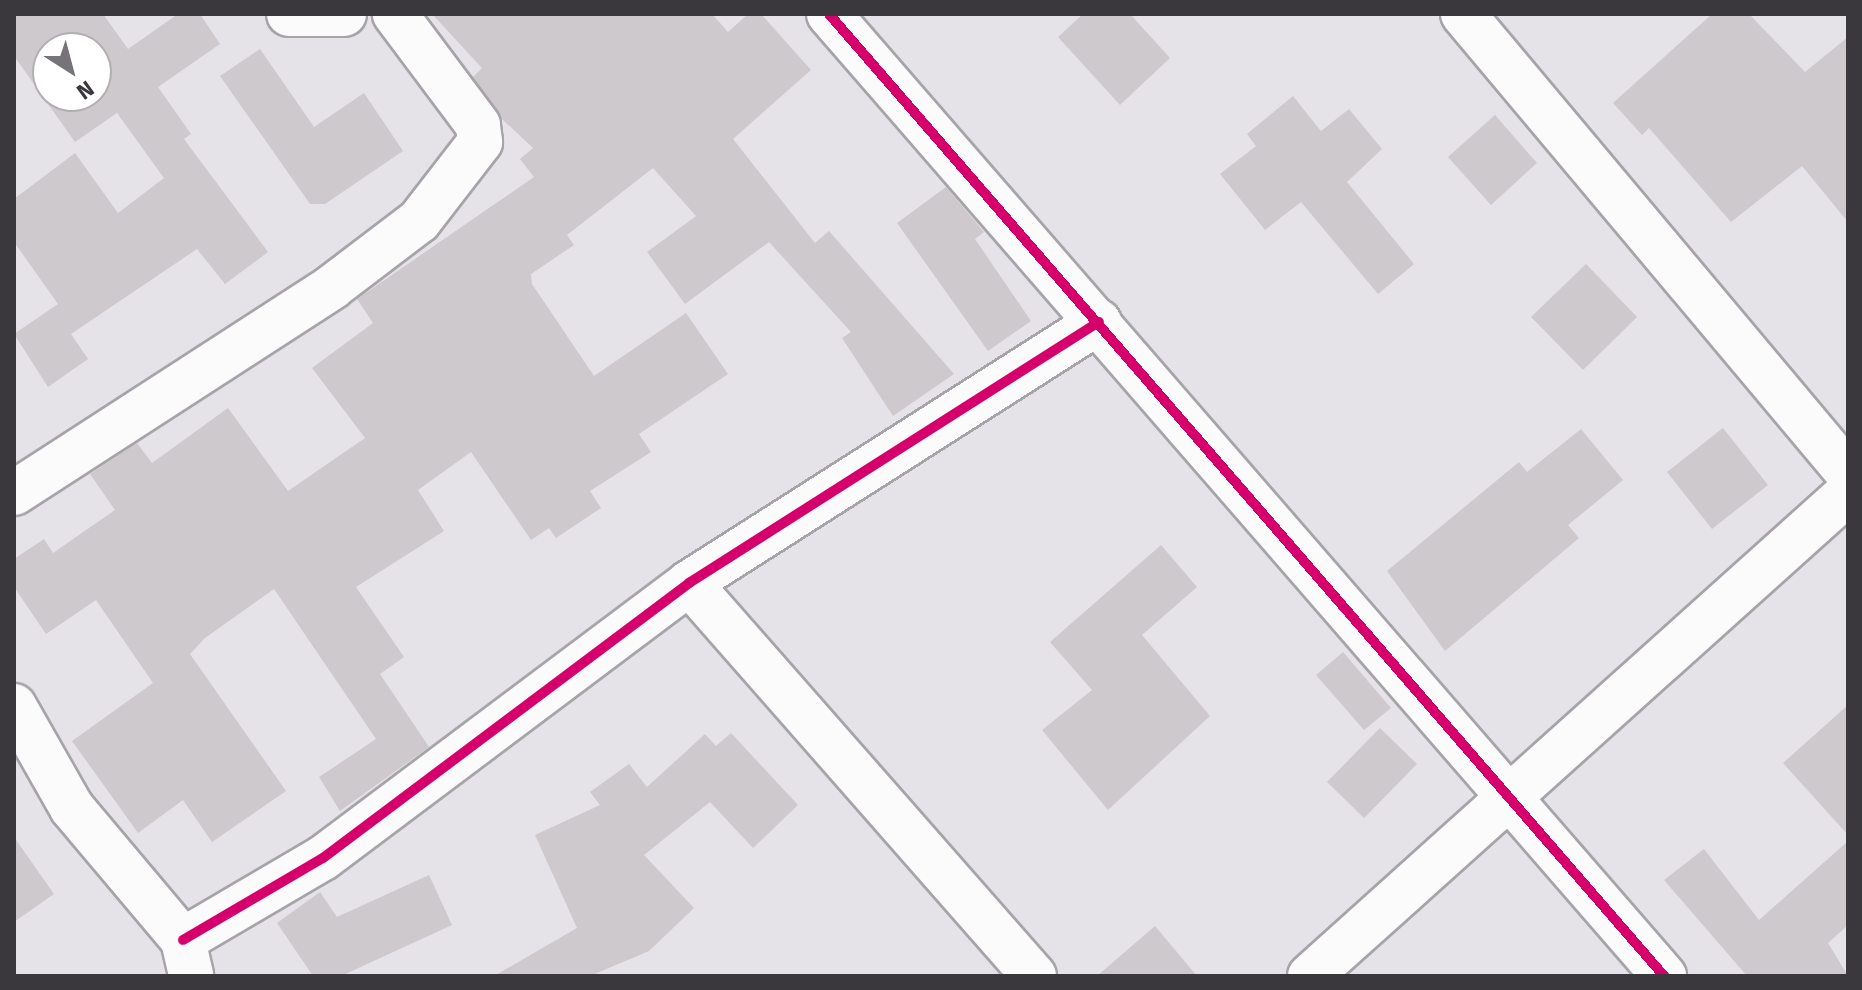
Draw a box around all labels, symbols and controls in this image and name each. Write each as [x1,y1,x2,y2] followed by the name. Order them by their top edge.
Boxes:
[32,32,112,112] north arrow
[71,75,99,105] text: N

